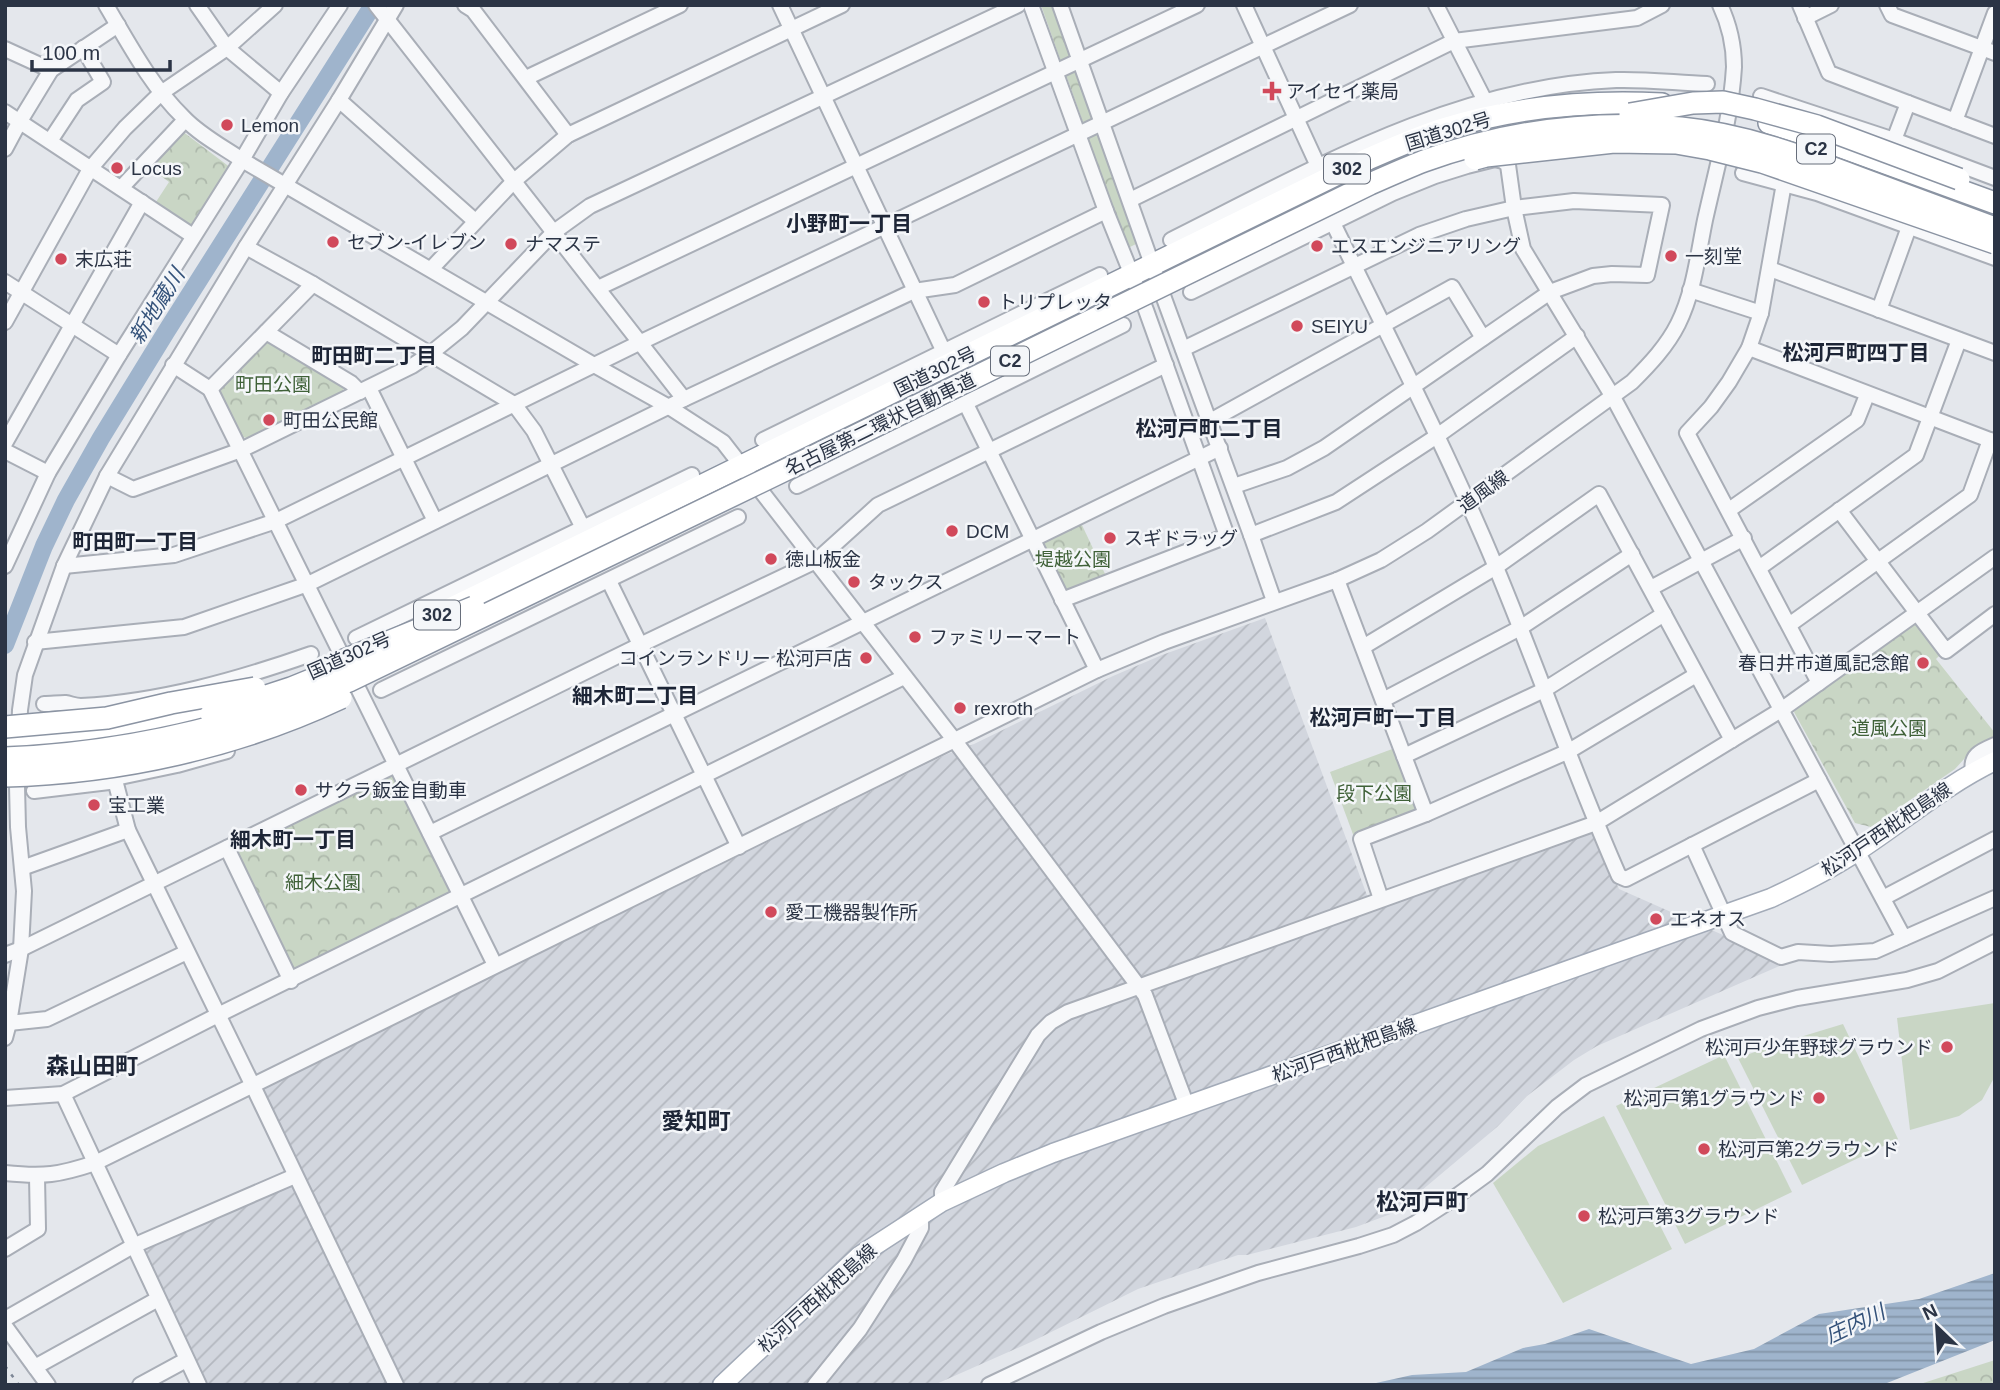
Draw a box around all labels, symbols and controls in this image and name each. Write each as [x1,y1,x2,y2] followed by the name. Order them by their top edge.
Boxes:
[32,28,170,72] scale bar
[42,41,100,64] text: 100 m
[1286,81,1399,102] place label: アイセイ薬局
[1264,83,1280,99] marker: アイセイ薬局
[1403,108,1494,154] street label: 国道302号
[241,115,299,136] place label: Lemon
[219,117,235,133] marker: Lemon
[1797,134,1835,164] road number: C2
[1324,154,1370,184] road number: 302
[131,158,182,179] place label: Locus
[109,160,125,176] marker: Locus
[786,212,912,235] district label: 小野町一丁目
[347,232,486,253] place label: セブン-イレブン
[325,234,341,250] marker: セブン-イレブン
[525,234,601,255] place label: ナマステ
[503,236,519,252] marker: ナマステ
[1331,236,1521,257] place label: エスエンジニアリング
[1309,238,1325,254] marker: エスエンジニアリング
[1685,246,1742,267] place label: 一刻堂
[1663,248,1679,264] marker: 一刻堂
[75,249,132,270] place label: 末広荘
[53,251,69,267] marker: 末広荘
[125,262,190,347] water label: 新地蔵川
[998,292,1112,313] place label: トリプレッタ
[976,294,992,310] marker: トリプレッタ
[1311,316,1368,337] place label: SEIYU
[1289,318,1305,334] marker: SEIYU
[1783,341,1930,364] district label: 松河戸町四丁目
[891,343,980,400] street label: 国道302号
[311,344,437,367] district label: 町田町二丁目
[991,346,1029,376] road number: C2
[782,369,979,480] street label: 名古屋第二環状自動車道
[235,374,311,395] park label: 町田公園
[283,410,378,431] place label: 町田公民館
[261,412,277,428] marker: 町田公民館
[1136,417,1283,440] district label: 松河戸町二丁目
[1454,466,1513,517] street label: 道風線
[966,521,1009,542] place label: DCM
[944,523,960,539] marker: DCM
[1124,528,1238,549] place label: スギドラッグ
[72,530,198,553] district label: 町田町一丁目
[1102,530,1118,546] marker: スギドラッグ
[785,549,861,570] place label: 徳山板金
[1035,549,1111,570] park label: 堤越公園
[763,551,779,567] marker: 徳山板金
[868,572,943,593] place label: タックス
[846,574,862,590] marker: タックス
[414,600,460,630] road number: 302
[929,627,1081,648] place label: ファミリーマート
[304,628,394,683] street label: 国道302号
[907,629,923,645] marker: ファミリーマート
[619,648,852,669] place label: コインランドリー 松河戸店
[858,650,874,666] marker: コインランドリー 松河戸店
[1738,653,1909,674] place label: 春日井市道風記念館
[1915,655,1931,671] marker: 春日井市道風記念館
[572,684,698,707] district label: 細木町二丁目
[974,698,1033,719] place label: rexroth
[952,700,968,716] marker: rexroth
[1310,706,1457,729] district label: 松河戸町一丁目
[1851,718,1927,739] park label: 道風公園
[1817,778,1955,881] street label: 松河戸西枇杷島線
[315,780,467,801] place label: サクラ鈑金自動車
[293,782,309,798] marker: サクラ鈑金自動車
[1336,783,1412,804] park label: 段下公園
[108,795,165,816] place label: 宝工業
[86,797,102,813] marker: 宝工業
[230,828,356,851] district label: 細木町一丁目
[285,872,361,893] park label: 細木公園
[785,902,918,923] place label: 愛工機器製作所
[763,904,779,920] marker: 愛工機器製作所
[1670,909,1746,930] place label: エネオス
[1648,911,1664,927] marker: エネオス
[1269,1015,1419,1086] street label: 松河戸西枇杷島線
[1705,1037,1933,1058] place label: 松河戸少年野球グラウンド
[1939,1039,1955,1055] marker: 松河戸少年野球グラウンド
[46,1053,138,1079] district label: 森山田町
[1623,1088,1805,1109] place label: 松河戸第1グラウンド
[1811,1090,1827,1106] marker: 松河戸第1グラウンド
[662,1108,731,1134] district label: 愛知町
[1718,1139,1900,1160] place label: 松河戸第2グラウンド
[1696,1141,1712,1157] marker: 松河戸第2グラウンド
[1376,1189,1468,1215] district label: 松河戸町
[1598,1206,1780,1227] place label: 松河戸第3グラウンド
[1576,1208,1592,1224] marker: 松河戸第3グラウンド
[754,1240,881,1357] street label: 松河戸西枇杷島線
[1902,1292,1972,1362] north arrow
[1821,1299,1890,1347] water label: 庄内川
[1919,1300,1941,1324] text: N

